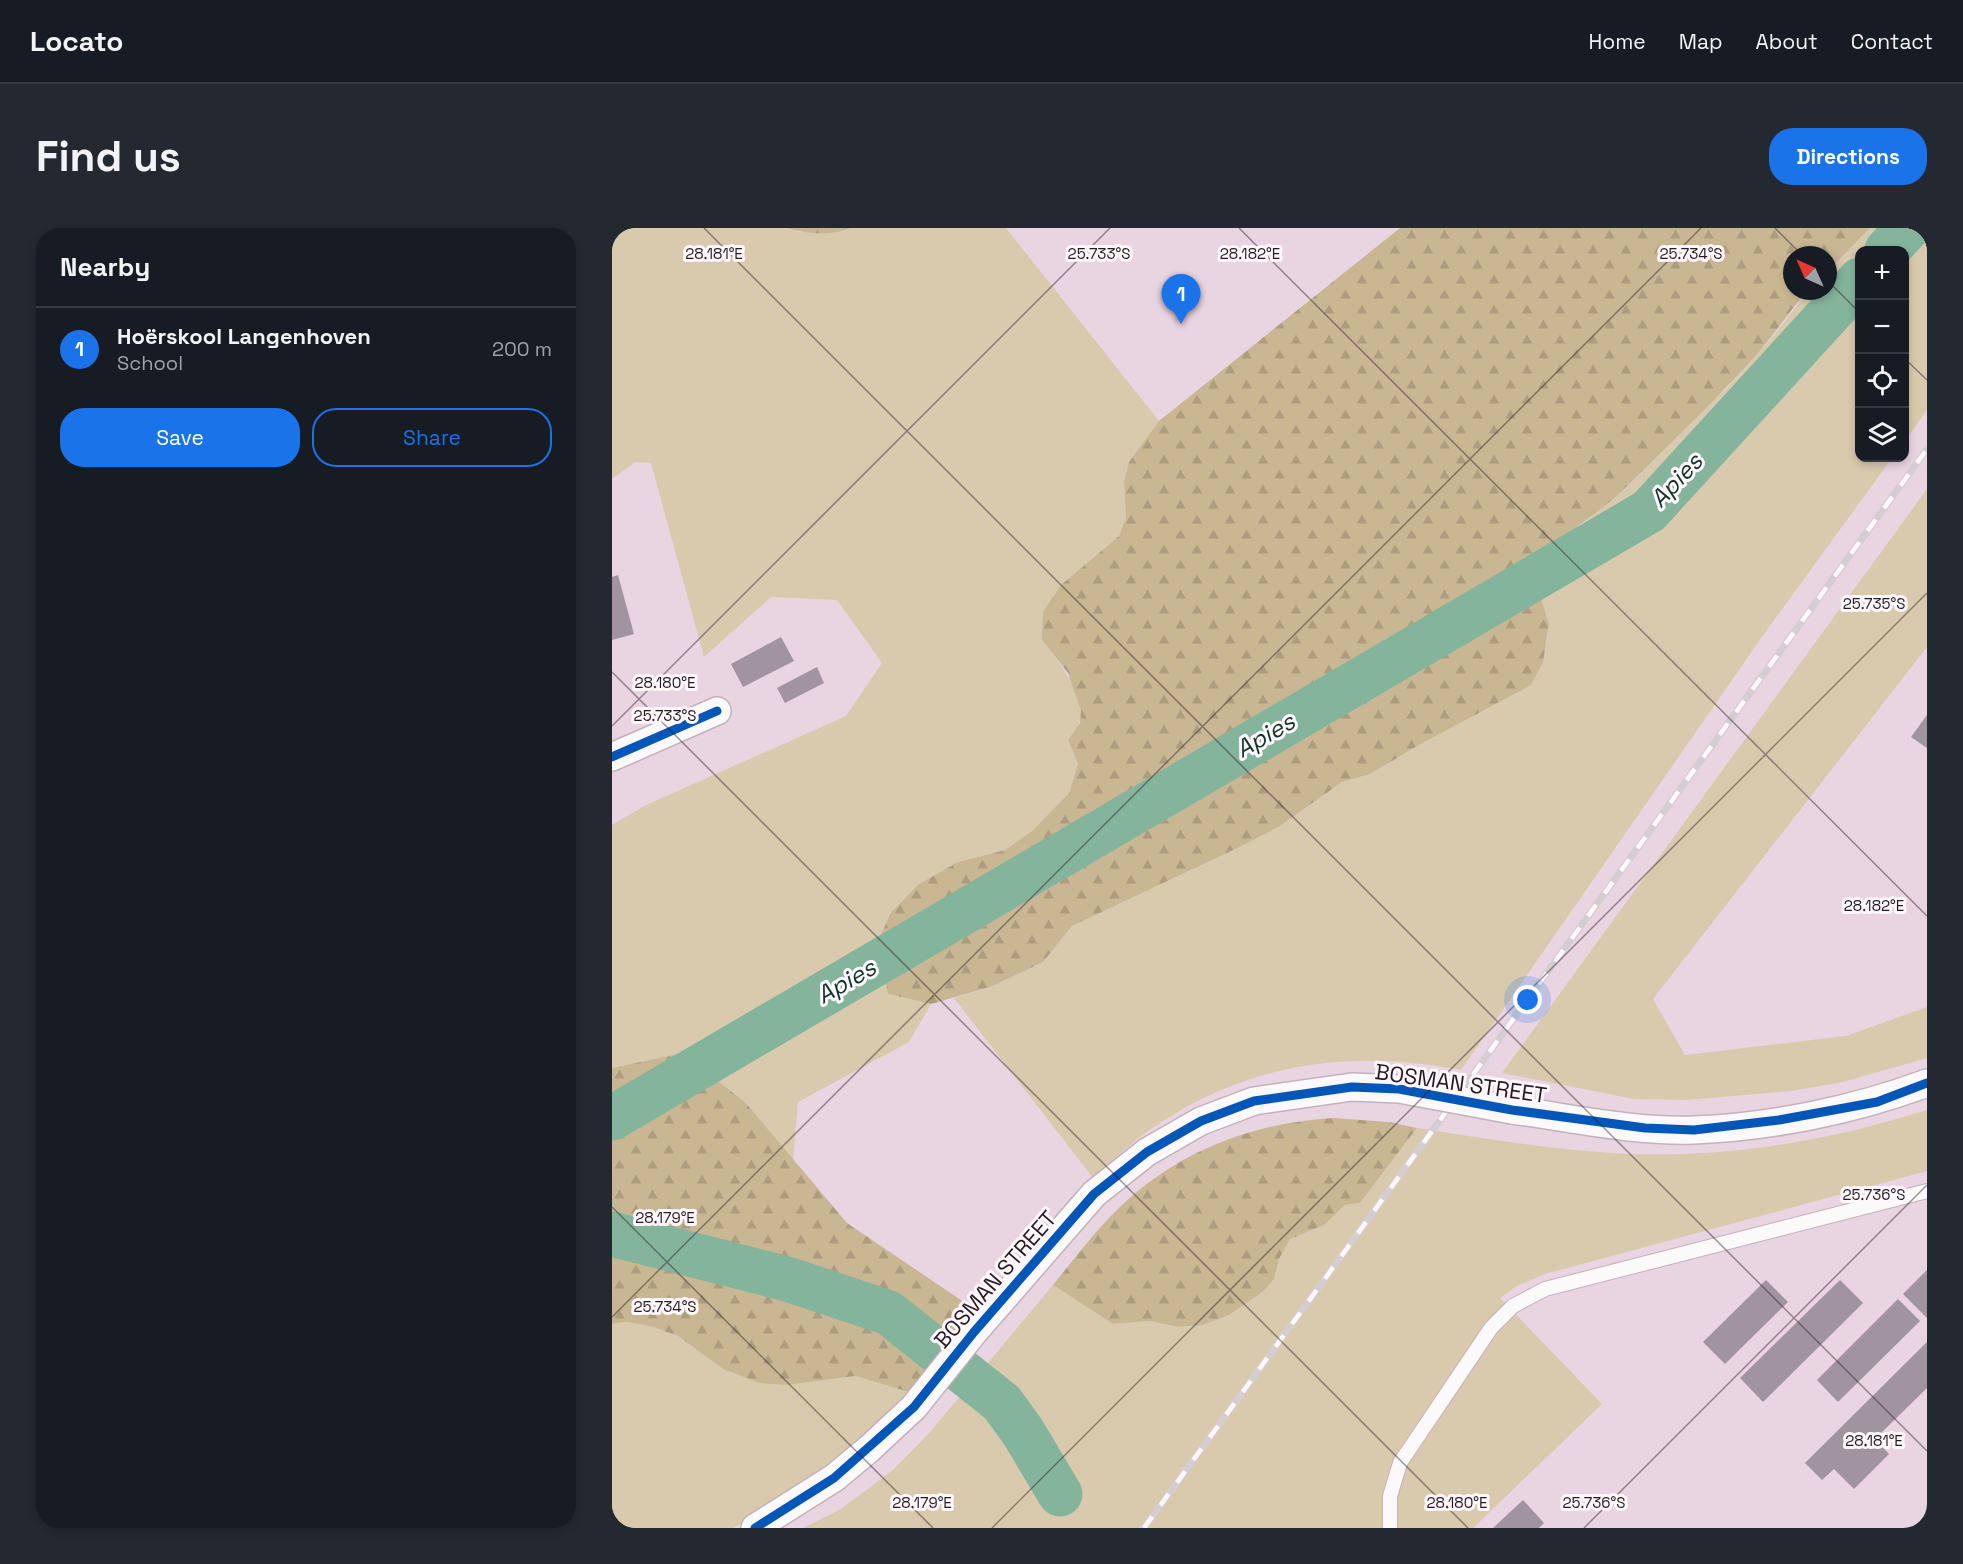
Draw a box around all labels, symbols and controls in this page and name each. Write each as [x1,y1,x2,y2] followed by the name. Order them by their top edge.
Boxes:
[30,23,123,59] text: Locato
[1588,28,1646,55] text: Home
[1679,28,1723,55] text: Map
[1756,28,1818,55] text: About
[1851,28,1933,55] text: Contact
[1769,128,1927,185] button: Directions
[36,130,181,183] text: Find us
[685,244,743,263] text: 28.181°E
[1068,244,1130,263] text: 25.733°S
[1220,244,1280,263] text: 28.182°E
[1659,244,1723,263] text: 25.734°S
[1783,246,1837,300] north arrow
[1855,246,1909,462] map controls
[1855,246,1909,300] button: +
[60,250,150,284] text: Nearby
[1162,274,1200,324] pin: 1
[1855,300,1909,354] button: −
[117,322,371,350] text: Hoërskool Langenhoven
[75,336,84,362] text: 1
[492,336,552,362] text: 200 m
[117,350,183,376] text: School
[1855,354,1909,408] button: locate
[60,408,300,467] button: Save
[312,408,552,467] button: Share
[1855,408,1909,462] button: layers
[1643,445,1710,514] water label: Apies
[1843,594,1905,613] text: 25.735°S
[635,673,695,692] text: 28.180°E
[1230,705,1301,764] water label: Apies
[634,706,696,725] text: 25.733°S
[1844,896,1904,915] text: 28.182°E
[811,951,882,1010] water label: Apies
[1513,985,1542,1014] your location
[1373,1057,1549,1109] street label: BOSMAN STREET
[1843,1185,1905,1204] text: 25.736°S
[928,1204,1062,1354] street label: BOSMAN STREET
[635,1208,695,1227] text: 28.179°E
[633,1297,697,1316] text: 25.734°S
[1845,1431,1903,1450] text: 28.181°E
[892,1493,952,1512] text: 28.179°E
[1427,1493,1487,1512] text: 28.180°E
[1563,1493,1625,1512] text: 25.736°S

